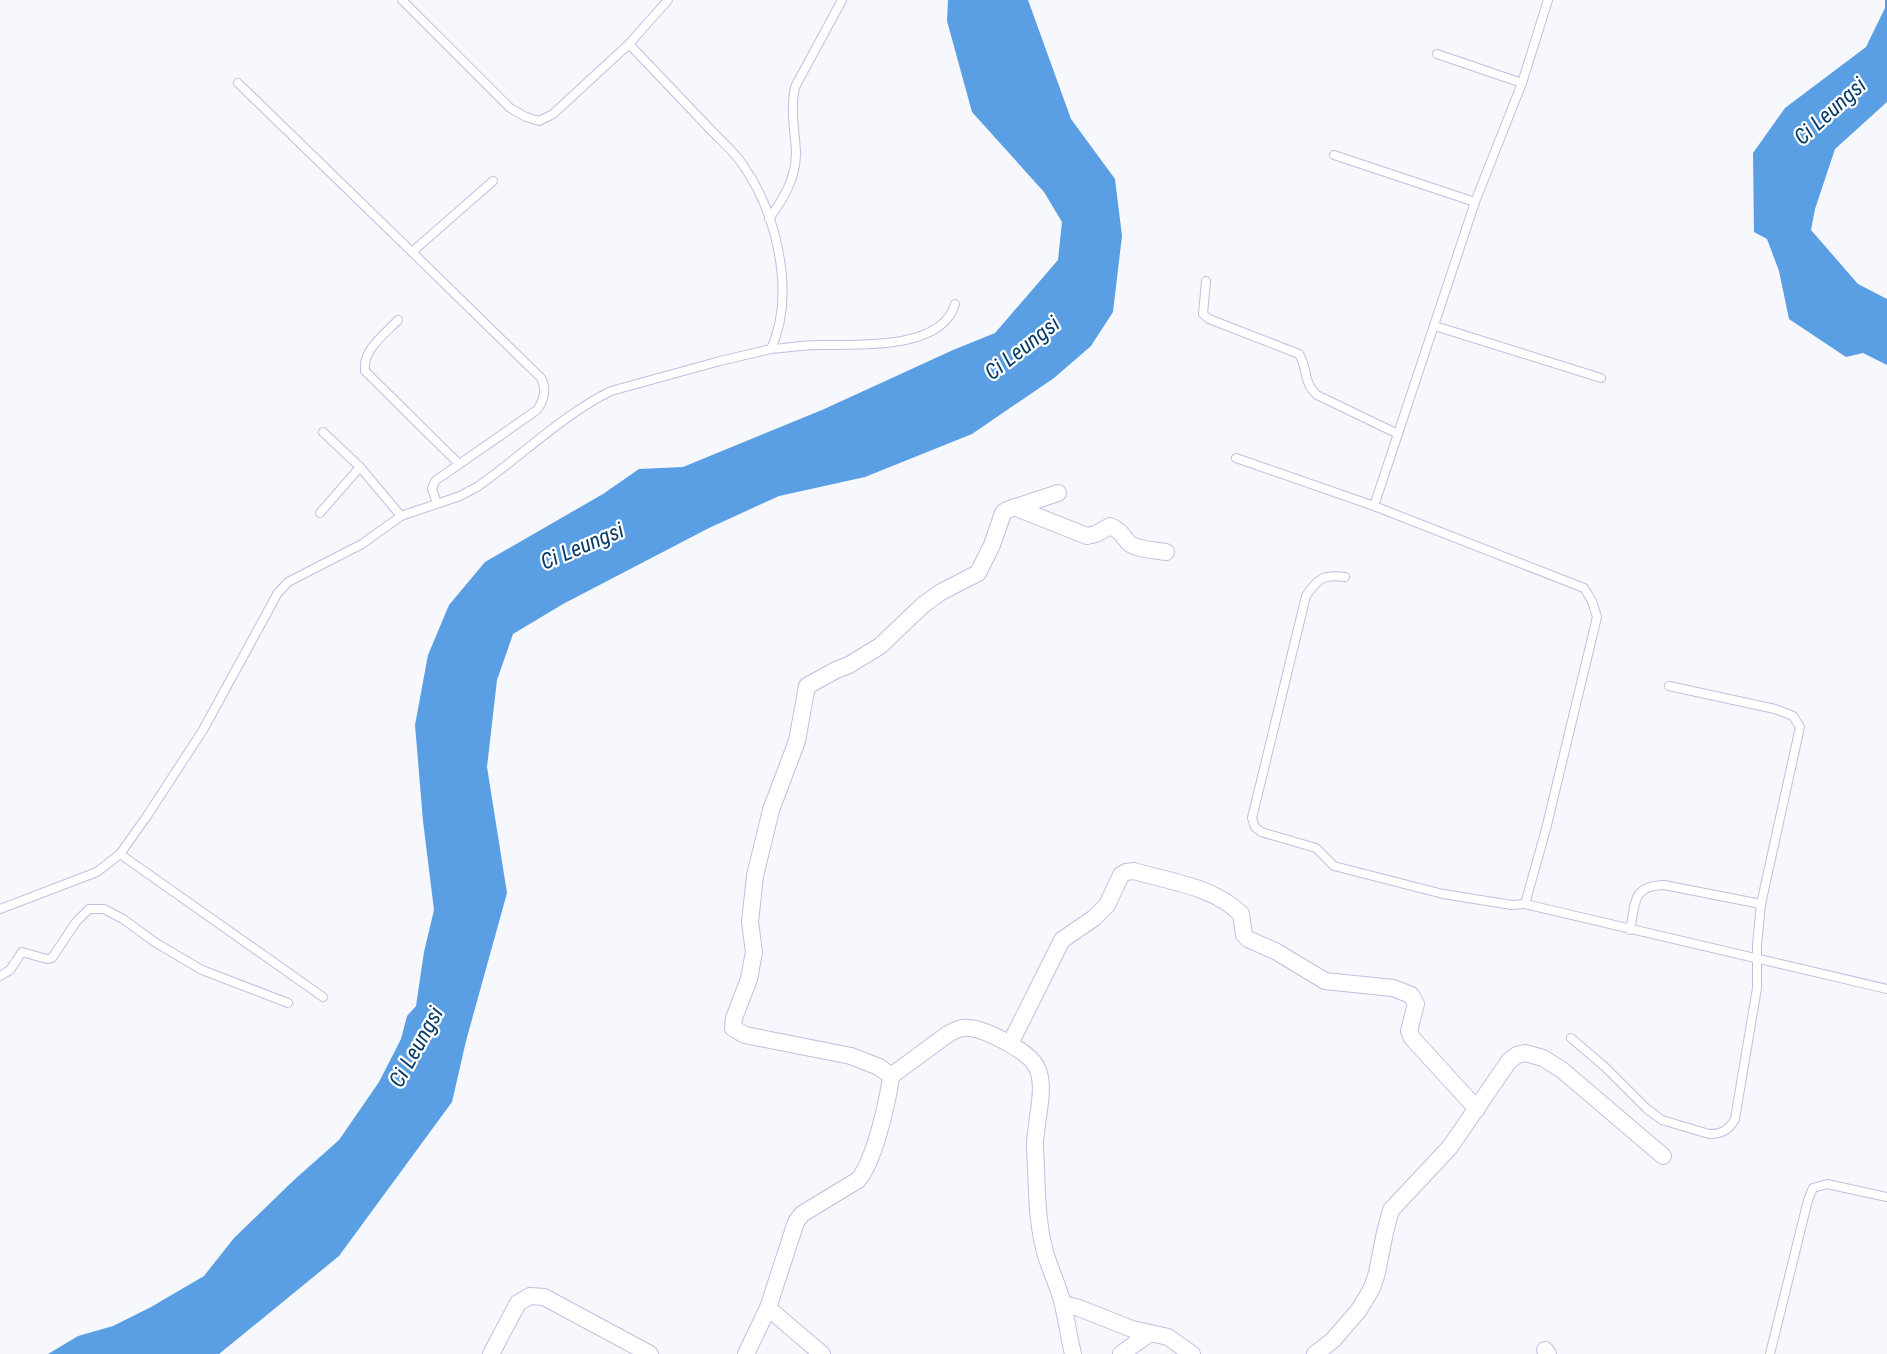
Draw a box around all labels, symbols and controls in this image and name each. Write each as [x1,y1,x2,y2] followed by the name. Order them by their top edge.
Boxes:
[1789,72,1871,150] water label: Ci Leungsi
[980,311,1064,385] water label: Ci Leungsi
[537,517,627,575] water label: Ci Leungsi
[384,1002,448,1092] water label: Ci Leungsi

